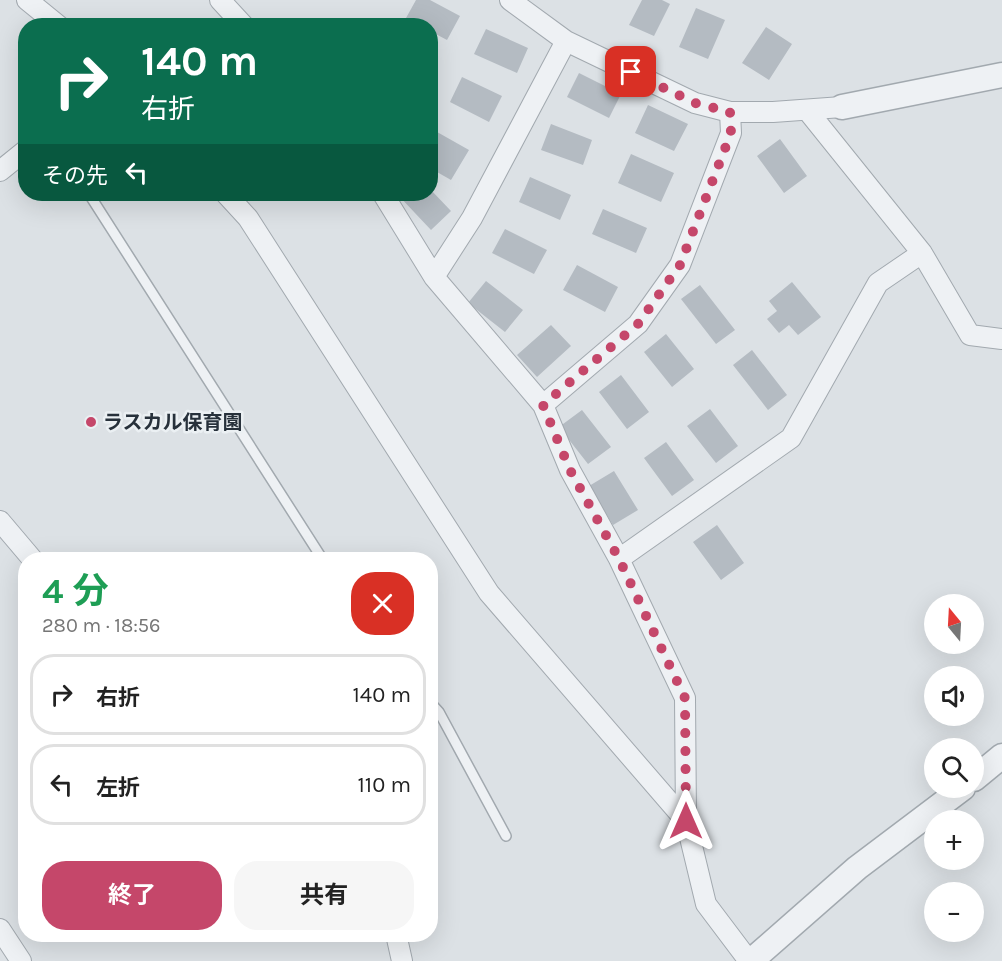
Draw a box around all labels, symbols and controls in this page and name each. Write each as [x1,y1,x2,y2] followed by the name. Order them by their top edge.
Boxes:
[141,36,258,86] text: 140 m
[42,42,120,120] icon: right
[605,46,656,97] pin
[614,55,647,88] icon: arrive
[141,93,195,125] text: 右折
[120,156,153,189] icon: left
[42,163,108,189] text: その先
[103,411,243,434] place label: ラスカル保育園
[84,415,98,429] marker: ラスカル保育園
[42,570,109,612] text: 4 分
[351,572,414,635] button: close
[924,594,984,654] north arrow
[924,594,984,942] map controls
[42,614,161,637] text: 280 m · 18:56
[924,666,984,726] button: sound
[45,678,78,711] icon: right
[353,682,411,708] text: 140 m
[96,685,140,711] text: 右折
[924,738,984,798] button: search
[45,768,78,801] icon: left
[358,772,411,798] text: 110 m
[96,775,140,801] text: 左折
[654,789,718,853] position arrow
[924,810,984,870] button: +
[42,861,222,930] button: 終了
[234,861,414,930] button: 共有
[924,882,984,942] button: −

